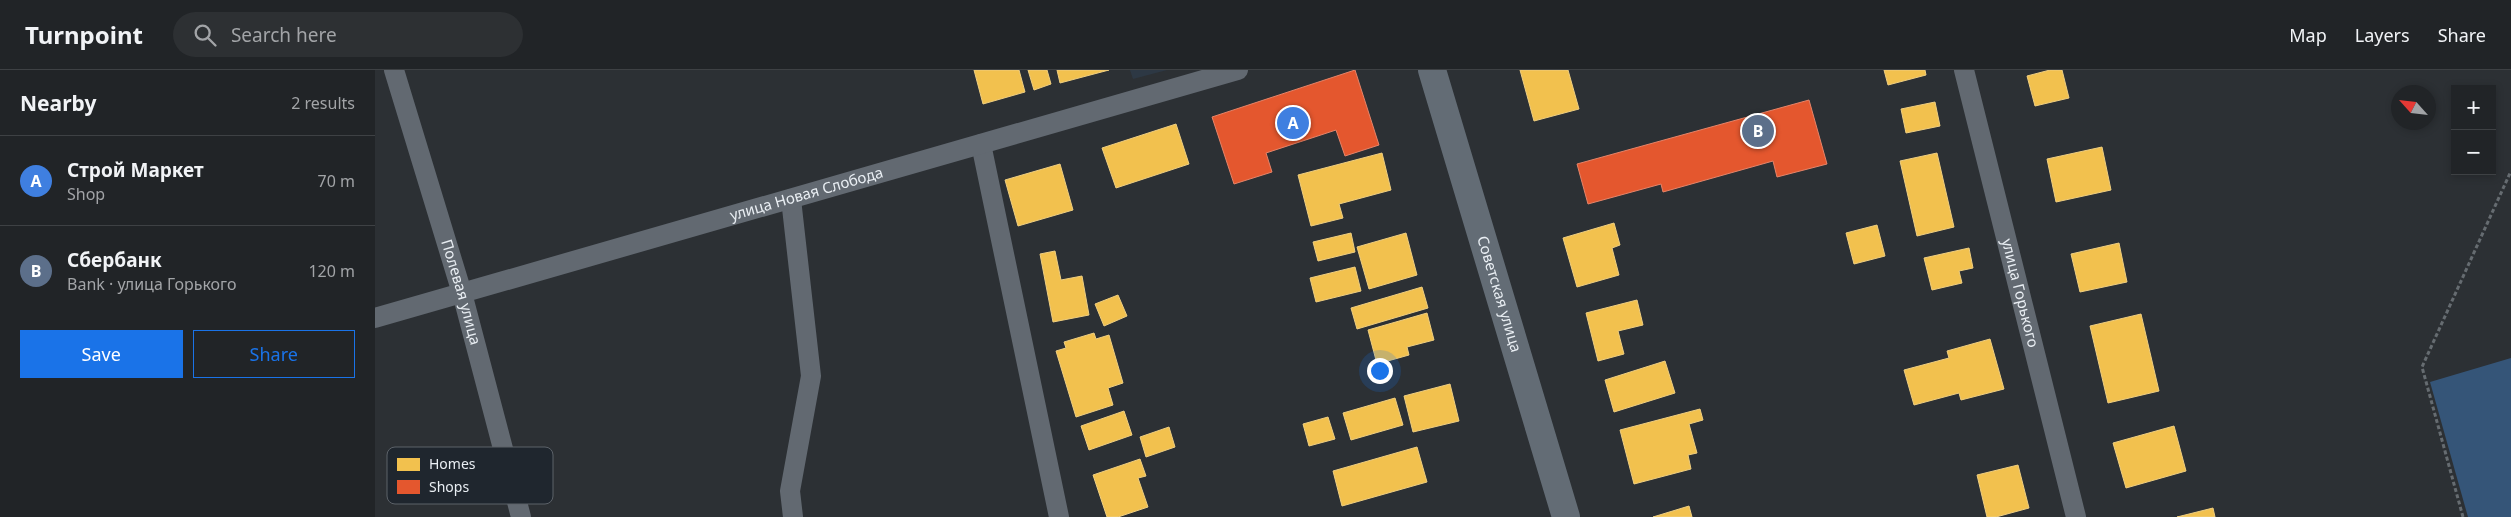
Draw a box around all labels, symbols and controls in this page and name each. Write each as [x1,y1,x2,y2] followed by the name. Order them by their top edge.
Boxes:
[173,12,523,57] search box
[25,18,143,51] text: Turnpoint
[191,21,219,49] icon: search
[231,22,337,48] text: Search here
[2289,23,2327,47] text: Map
[2355,23,2410,47] text: Layers
[2438,23,2486,47] text: Share
[2391,85,2436,130] north arrow
[2451,85,2496,175] map controls
[2451,85,2496,130] button: +
[20,89,96,117] text: Nearby
[291,92,355,114] text: 2 results
[1277,104,1309,142] pin: A
[1742,112,1774,150] pin: B
[2451,130,2496,175] button: −
[67,157,204,183] text: Строй Маркет
[727,162,885,225] street label: улица Новая Слобода
[30,170,42,192] text: A
[318,170,355,192] text: 70 m
[67,183,105,205] text: Shop
[1473,233,1527,354] street label: Советская улица
[1998,236,2044,350] street label: улица Горького
[437,237,486,347] street label: Полевая улица
[67,247,162,273] text: Сбербанк
[31,260,41,282] text: B
[308,260,355,282] text: 120 m
[67,273,236,295] text: Bank · улица Горького
[20,330,183,378] button: Save
[193,330,355,378] button: Share
[1367,358,1393,384] your location
[387,447,553,504] legend
[429,454,476,473] text: Homes
[429,477,469,496] text: Shops

